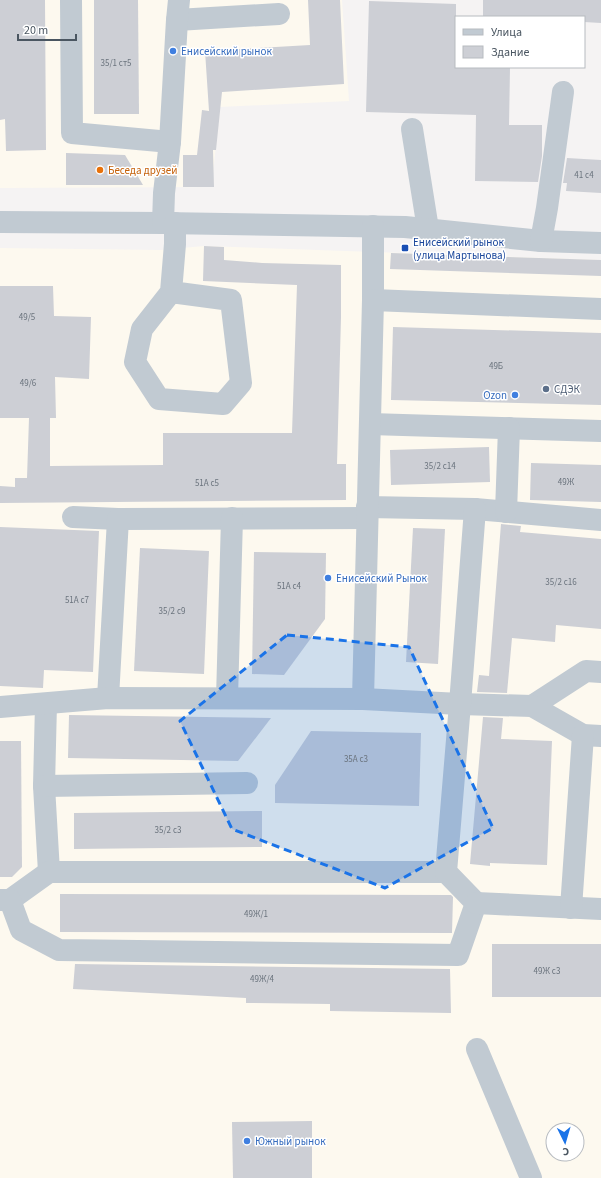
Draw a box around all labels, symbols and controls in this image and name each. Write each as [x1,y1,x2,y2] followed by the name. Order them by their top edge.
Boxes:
[18,16,76,42] scale bar
[455,16,585,68] legend
[24,22,48,39] text: 20 m
[491,24,522,41] text: Улица
[181,44,272,59] place label: Енисейский рынок
[491,44,530,61] text: Здание
[168,46,178,56] marker: Енисейский рынок
[101,57,132,70] house number: 35/1 ст5
[108,163,177,178] place label: Беседа друзей
[95,165,105,175] marker: Беседа друзей
[574,169,594,182] house number: 41 с4
[413,235,506,263] place label: Енисейский рынок (улица Мартынова)
[400,243,410,253] marker: Енисейский рынок (улица Мартынова)
[19,311,36,324] house number: 49/5
[489,360,503,373] house number: 49Б
[20,377,37,390] house number: 49/6
[554,382,581,397] place label: СДЭК
[541,384,551,394] marker: СДЭК
[483,388,507,403] place label: Ozon
[510,390,520,400] marker: Ozon
[424,460,456,473] house number: 35/2 с14
[558,476,575,489] house number: 49Ж
[195,477,220,490] house number: 51А с5
[336,571,428,586] place label: Енисейский Рынок
[323,573,333,583] marker: Енисейский Рынок
[545,576,577,589] house number: 35/2 с16
[277,580,302,593] house number: 51А с4
[65,594,90,607] house number: 51А с7
[159,605,186,618] house number: 35/2 с9
[344,753,369,766] house number: 35А с3
[155,824,182,837] house number: 35/2 с3
[244,908,268,921] house number: 49Ж/1
[534,965,561,978] house number: 49Ж с3
[250,973,275,986] house number: 49Ж/4
[545,1122,585,1162] north arrow
[255,1134,326,1149] place label: Южный рынок
[242,1136,252,1146] marker: Южный рынок
[561,1144,570,1159] text: С

